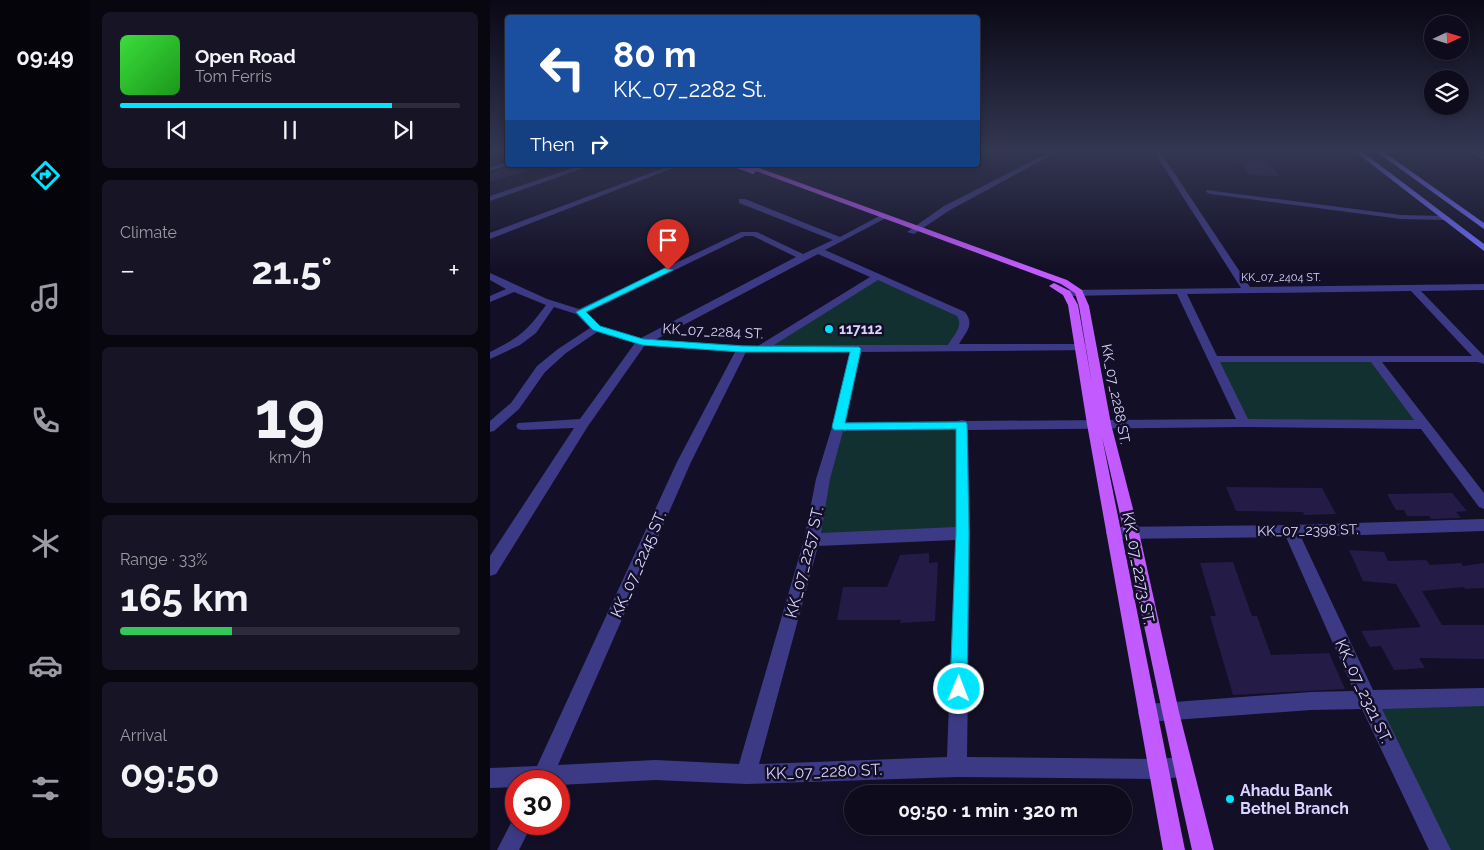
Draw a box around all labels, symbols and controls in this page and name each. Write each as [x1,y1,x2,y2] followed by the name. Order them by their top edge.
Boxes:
[1424,15,1469,60] north arrow
[1424,15,1469,115] map controls
[613,34,697,75] text: 80 m
[530,35,595,100] icon: left
[16,44,74,70] text: 09:49
[195,45,296,67] text: Open Road
[195,67,272,86] text: Tom Ferris
[1424,70,1469,115] button: layers
[613,76,767,102] text: KK_07_2282 St.
[163,116,191,144] icon: previous
[276,116,304,144] icon: pause
[389,116,417,144] icon: next
[585,130,613,158] icon: right
[530,133,575,155] text: Then
[28,158,63,193] icon: directions
[647,219,689,270] pin
[120,223,177,242] text: Climate
[654,226,682,254] icon: arrive
[251,248,332,293] text: 21.5°
[120,254,135,287] text: −
[448,254,460,287] text: +
[1241,271,1321,284] street label: KK_07_2404 ST.
[28,280,63,315] icon: music
[662,320,764,342] street label: KK_07_2284 ST.
[839,321,883,337] place label: 117112
[823,323,835,335] marker: 117112
[1098,343,1134,445] street label: KK_07_2288 ST.
[255,377,325,453] text: 19
[28,403,63,438] icon: phone
[269,448,311,467] text: km/h
[781,504,828,620] street label: KK_07_2257 ST.
[606,508,670,620] street label: KK_07_2245 ST.
[1118,510,1159,626] street label: KK_07_2273 ST.
[1257,521,1359,539] street label: KK_07_2398 ST.
[28,526,63,561] icon: climate
[120,550,207,569] text: Range · 33%
[120,575,249,620] text: 165 km
[1331,636,1396,746] street label: KK_07_2321 ST.
[28,648,63,683] icon: car
[932,662,984,714] position arrow
[120,726,167,745] text: Arrival
[120,751,219,796] text: 09:50
[765,760,883,783] street label: KK_07_2280 ST.
[505,770,570,835] speed limit sign: 30
[28,771,63,806] icon: filters
[1240,781,1349,818] place label: Ahadu Bank Bethel Branch
[1224,793,1236,805] marker: Ahadu Bank Bethel Branch
[898,799,1078,821] text: 09:50 · 1 min · 320 m

